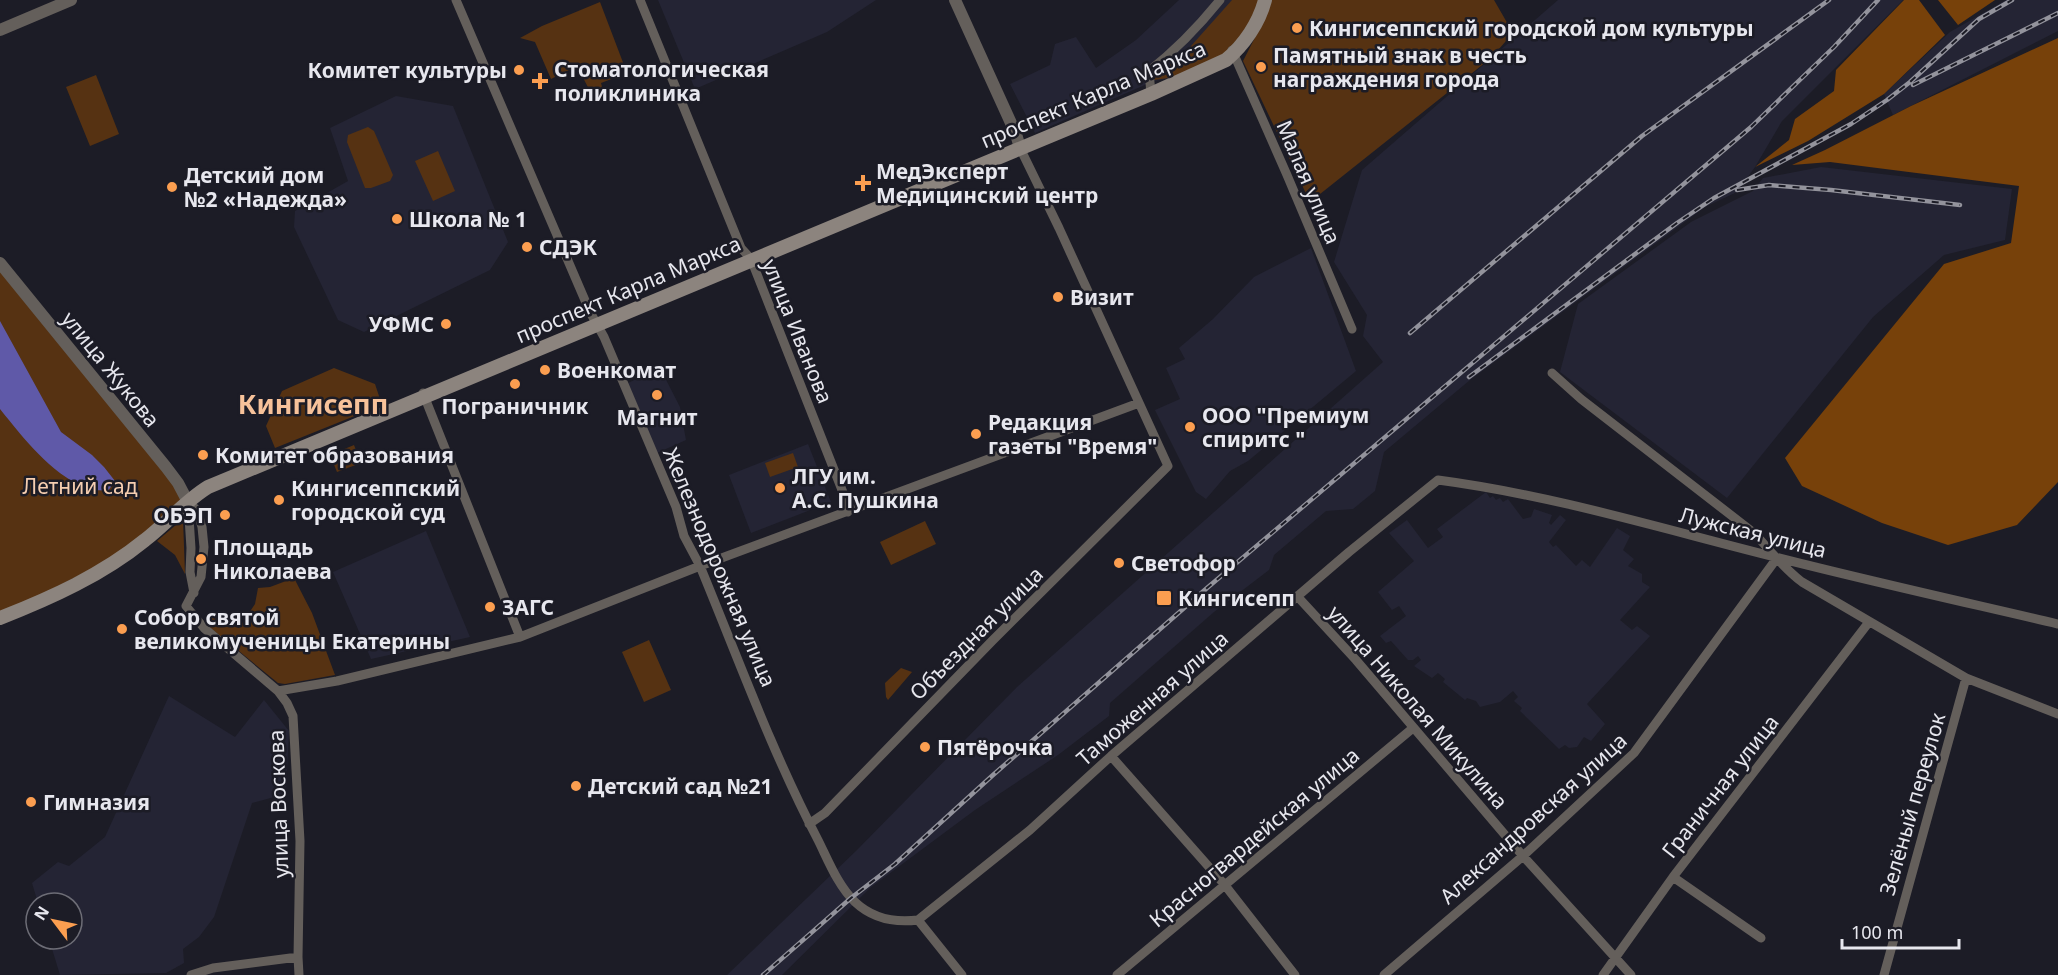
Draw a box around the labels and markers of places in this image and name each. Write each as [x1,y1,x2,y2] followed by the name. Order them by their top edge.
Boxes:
[1309,14,1754,42] place label: Кингисеппский городской дом культуры
[1290,21,1304,35] marker: Кингисеппский городской дом культуры
[1273,41,1527,93] place label: Памятный знак в честь награждения города
[554,55,769,107] place label: Стоматологическая поликлиника
[308,56,507,84] place label: Комитет культуры
[1254,60,1268,74] marker: Памятный знак в честь награждения города
[512,63,526,77] marker: Комитет культуры
[531,72,549,90] marker: Стоматологическая поликлиника
[876,157,1098,209] place label: МедЭксперт Медицинский центр
[184,161,347,213] place label: Детский дом №2 «Надежда»
[854,174,872,192] marker: МедЭксперт Медицинский центр
[165,180,179,194] marker: Детский дом №2 «Надежда»
[409,205,527,233] place label: Школа № 1
[390,212,404,226] marker: Школа № 1
[539,233,598,261] place label: СДЭК
[520,240,534,254] marker: СДЭК
[1070,283,1134,311] place label: Визит
[1051,290,1065,304] marker: Визит
[369,310,434,338] place label: УФМС
[439,317,453,331] marker: УФМС
[557,356,676,384] place label: Военкомат
[538,363,552,377] marker: Военкомат
[508,377,522,391] marker: Пограничник
[650,388,664,402] marker: Магнит
[441,392,589,420] place label: Пограничник
[1202,401,1369,453] place label: ООО "Премиум спиритс "
[617,403,698,431] place label: Магнит
[988,408,1157,460] place label: Редакция газеты "Время"
[1183,420,1197,434] marker: ООО "Премиум спиритс "
[969,427,983,441] marker: Редакция газеты "Время"
[215,441,454,469] place label: Комитет образования
[196,448,210,462] marker: Комитет образования
[792,462,939,514] place label: ЛГУ им. А.С. Пушкина
[291,474,460,526] place label: Кингисеппский городской суд
[773,481,787,495] marker: ЛГУ им. А.С. Пушкина
[272,493,286,507] marker: Кингисеппский городской суд
[153,501,213,529] place label: ОБЭП
[218,508,232,522] marker: ОБЭП
[213,533,332,585] place label: Площадь Николаева
[1131,549,1236,577] place label: Светофор
[194,552,208,566] marker: Площадь Николаева
[1112,556,1126,570] marker: Светофор
[1178,584,1295,612] place label: Кингисепп
[1155,589,1173,607] marker: Кингисепп
[502,593,554,621] place label: ЗАГС
[483,600,497,614] marker: ЗАГС
[134,603,450,655] place label: Собор святой великомученицы Екатерины
[115,622,129,636] marker: Собор святой великомученицы Екатерины
[937,733,1053,761] place label: Пятёрочка
[918,740,932,754] marker: Пятёрочка
[588,772,772,800] place label: Детский сад №21
[569,779,583,793] marker: Детский сад №21
[43,788,150,816] place label: Гимназия
[24,795,38,809] marker: Гимназия

